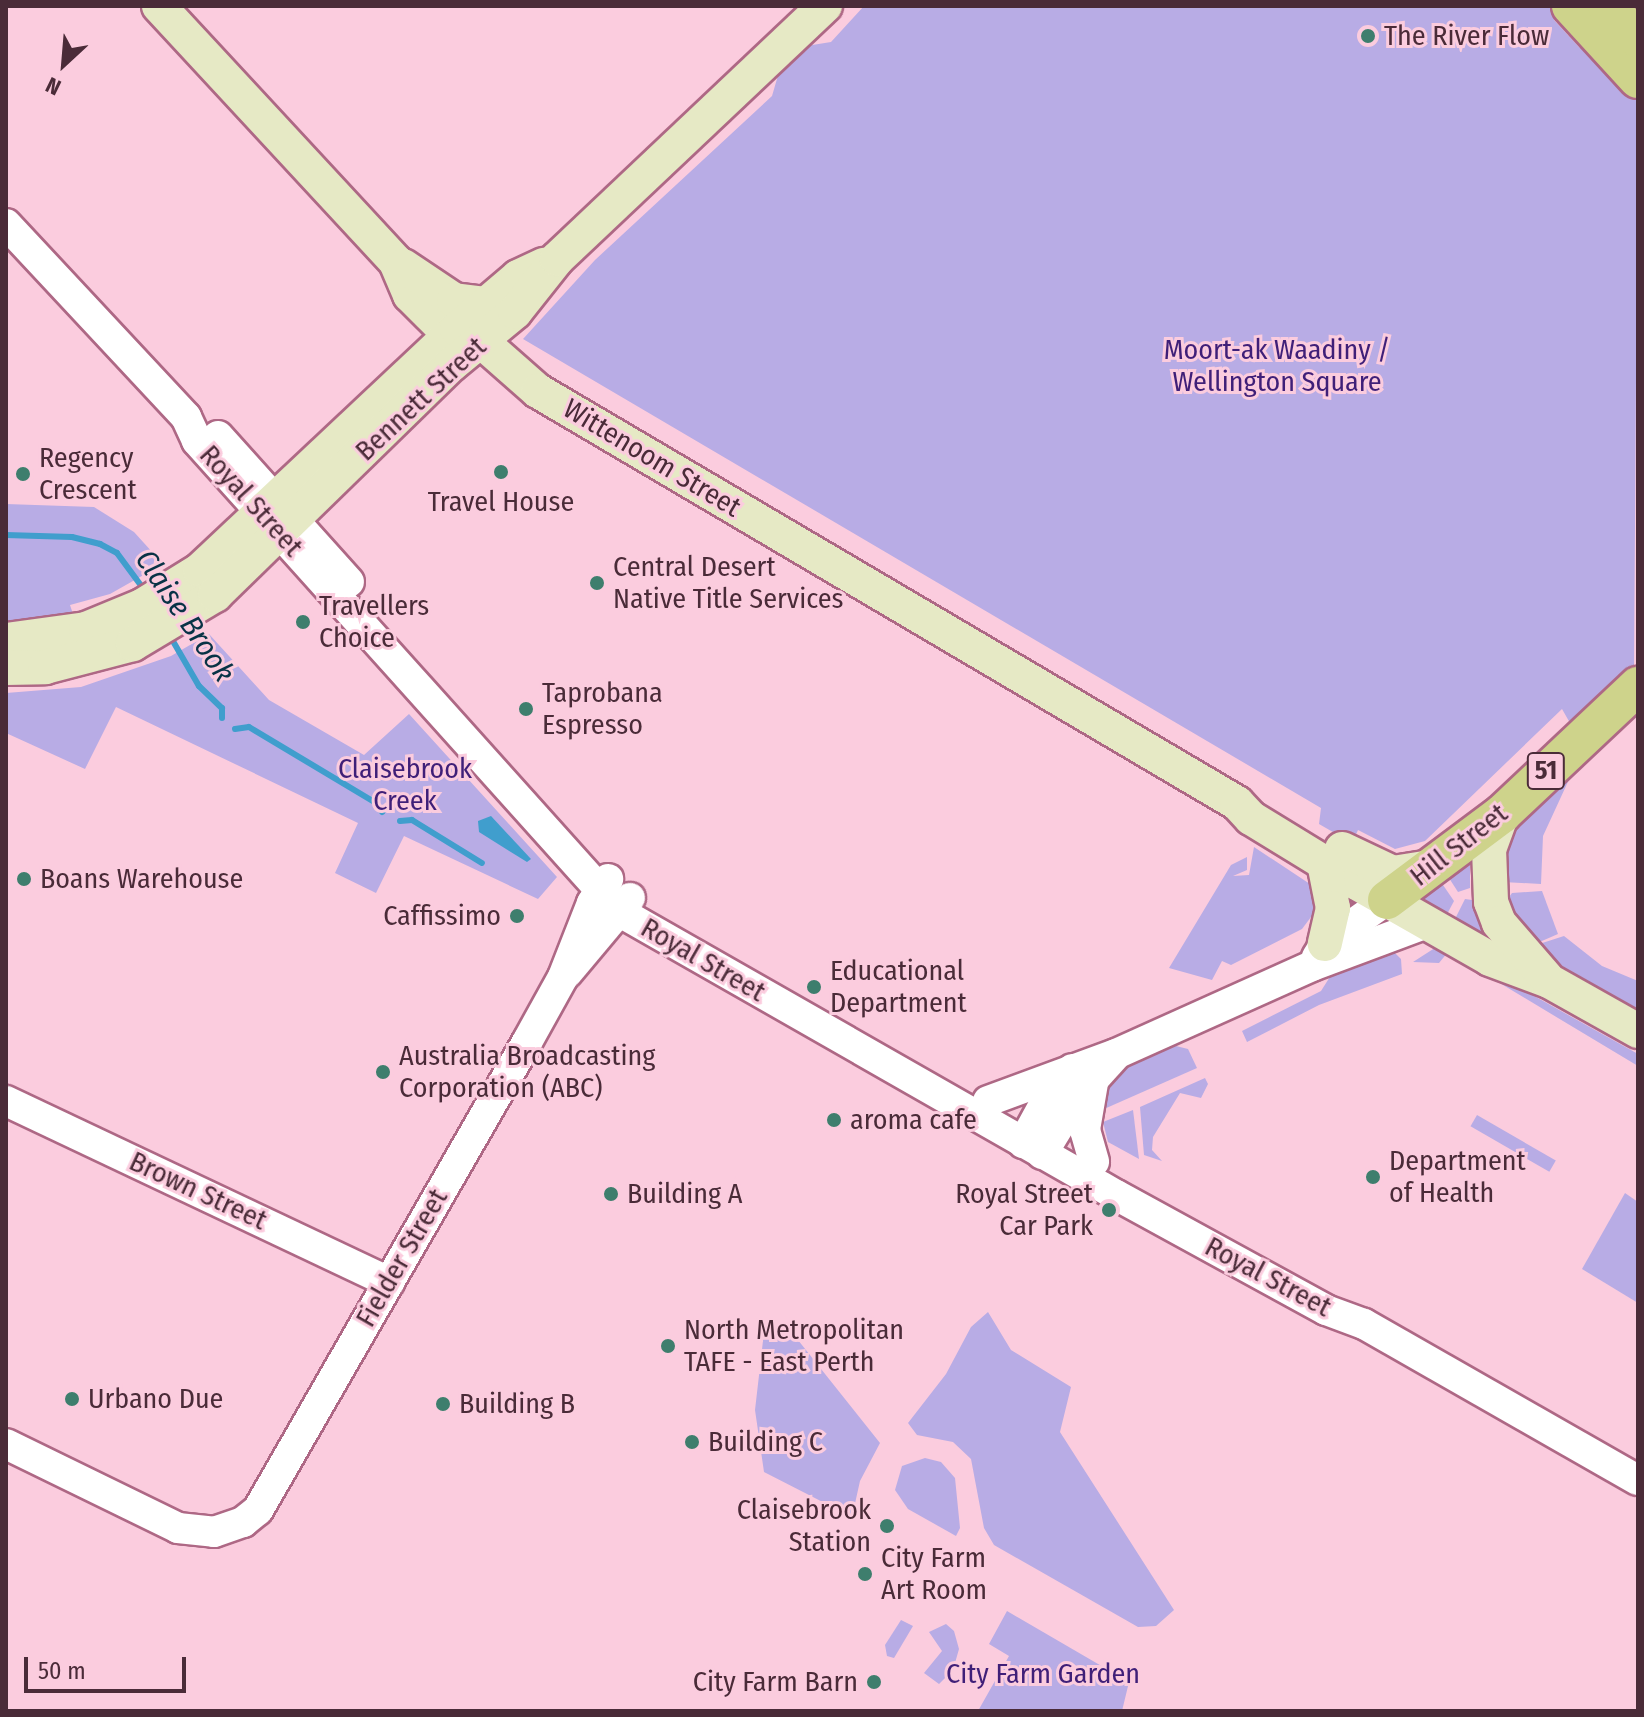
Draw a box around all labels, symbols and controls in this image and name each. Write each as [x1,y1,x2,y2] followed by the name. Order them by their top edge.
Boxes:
[1384,19,1549,53] place label: The River Flow
[24,24,104,104] north arrow
[1359,27,1377,45] marker: The River Flow
[41,71,65,101] text: N
[349,330,493,468] street label: Bennett Street
[1164,333,1390,399] park label: Moort-ak Waadiny / Wellington Square
[557,392,747,524] street label: Wittenoom Street
[192,439,310,563] street label: Royal Street
[39,441,137,507] place label: Regency Crescent
[492,463,510,481] marker: Travel House
[14,465,32,483] marker: Regency Crescent
[428,485,574,519] place label: Travel House
[128,543,242,689] water label: Claise Brook
[613,550,843,616] place label: Central Desert Native Title Services
[588,574,606,592] marker: Central Desert Native Title Services
[319,589,429,655] place label: Travellers Choice
[294,613,312,631] marker: Travellers Choice
[542,676,663,742] place label: Taprobana Espresso
[517,700,535,718] marker: Taprobana Espresso
[1526,749,1566,793] road number: 51
[338,752,472,818] park label: Claisebrook Creek
[1404,797,1514,893] street label: Hill Street
[40,862,243,896] place label: Boans Warehouse
[15,870,33,888] marker: Boans Warehouse
[383,899,501,933] place label: Caffissimo
[508,907,526,925] marker: Caffissimo
[635,911,771,1009] street label: Royal Street
[830,954,967,1020] place label: Educational Department
[805,978,823,996] marker: Educational Department
[399,1039,655,1105] place label: Australia Broadcasting Corporation (ABC)
[374,1063,392,1081] marker: Australia Broadcasting Corporation (ABC)
[850,1103,977,1137] place label: aroma cafe
[825,1111,843,1129] marker: aroma cafe
[1389,1144,1526,1210] place label: Department of Health
[124,1145,272,1237] street label: Brown Street
[1364,1168,1382,1186] marker: Department of Health
[627,1177,743,1211] place label: Building A
[955,1177,1093,1243] place label: Royal Street Car Park
[349,1183,455,1333] street label: Fielder Street
[602,1185,620,1203] marker: Building A
[1100,1201,1118,1219] marker: Royal Street Car Park
[1199,1230,1337,1324] street label: Royal Street
[684,1313,904,1379] place label: North Metropolitan TAFE - East Perth
[659,1337,677,1355] marker: North Metropolitan TAFE - East Perth
[88,1382,223,1416] place label: Urbano Due
[459,1387,575,1421] place label: Building B
[63,1390,81,1408] marker: Urbano Due
[434,1395,452,1413] marker: Building B
[708,1425,823,1459] place label: Building C
[683,1433,701,1451] marker: Building C
[737,1493,871,1559] place label: Claisebrook Station
[878,1517,896,1535] marker: Claisebrook Station
[881,1541,987,1607] place label: City Farm Art Room
[856,1565,874,1583] marker: City Farm Art Room
[28,1641,190,1691] scale bar
[38,1657,86,1685] text: 50 m
[946,1657,1140,1691] park label: City Farm Garden
[693,1665,858,1699] place label: City Farm Barn
[865,1673,883,1691] marker: City Farm Barn

